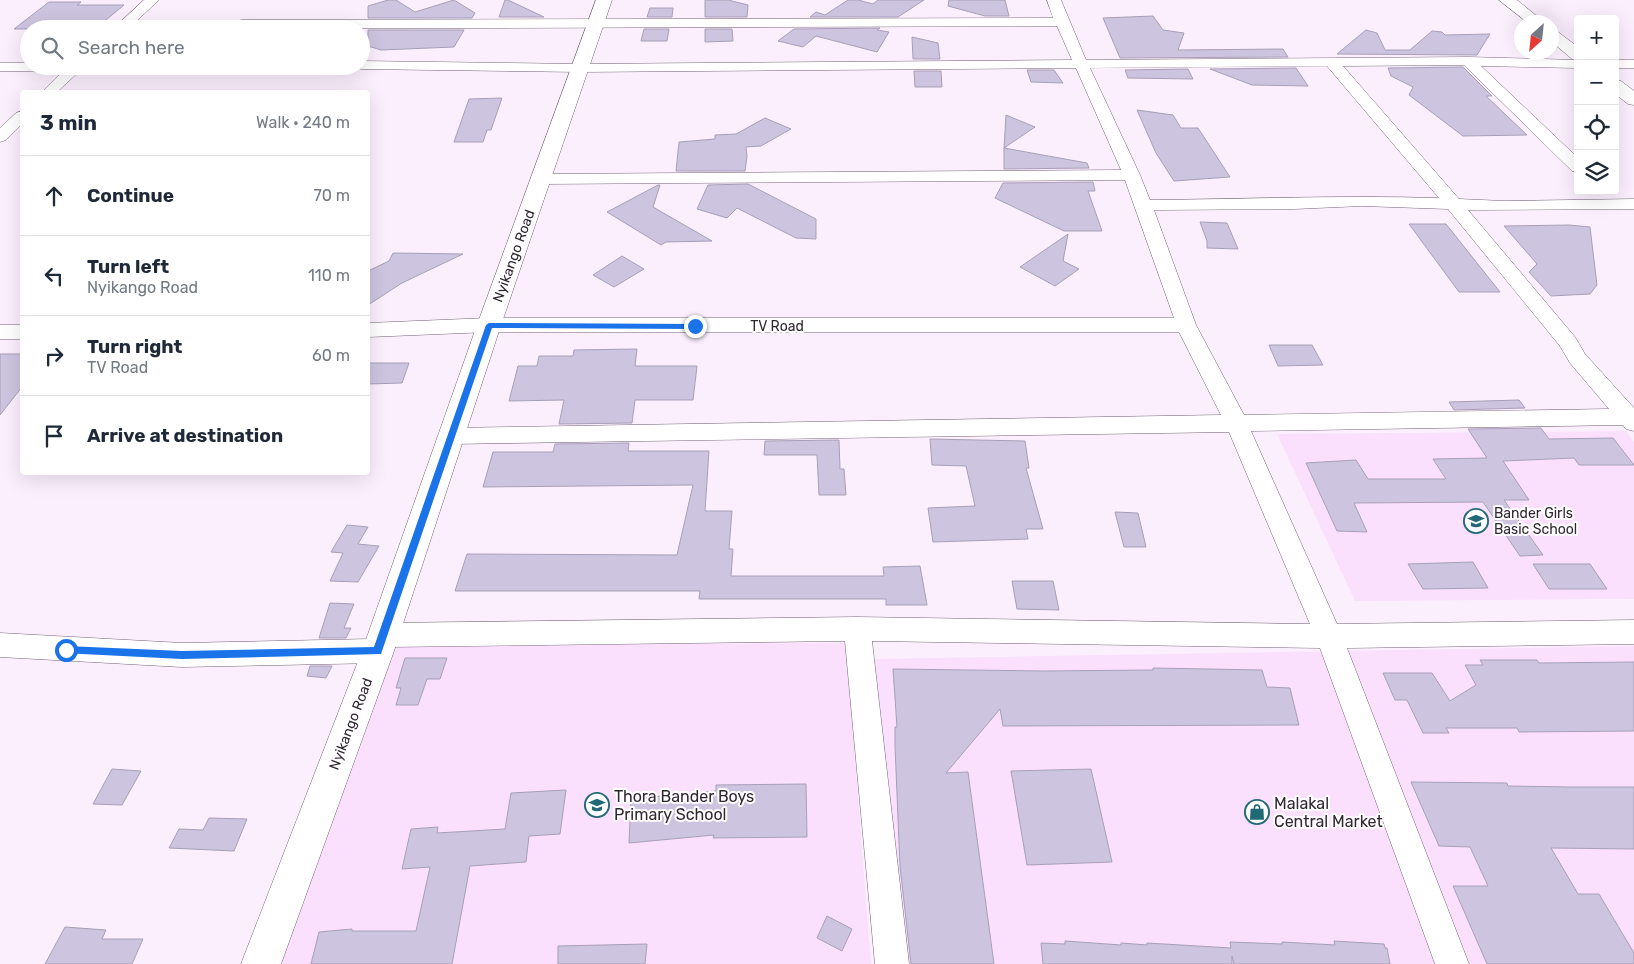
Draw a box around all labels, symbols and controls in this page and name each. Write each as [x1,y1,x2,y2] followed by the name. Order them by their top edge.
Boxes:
[1514,15,1559,60] north arrow
[1574,15,1619,195] map controls
[1574,15,1619,60] button: +
[20,20,370,75] search box
[38,34,66,62] icon: search
[78,36,185,59] text: Search here
[1574,60,1619,105] button: −
[1574,105,1619,150] button: locate
[40,110,97,135] text: 3 min
[256,113,350,132] text: Walk · 240 m
[1574,150,1619,195] button: layers
[40,182,68,210] icon: ahead
[87,184,174,207] text: Continue
[313,186,350,205] text: 70 m
[489,207,539,305] street label: Nyikango Road
[87,255,169,278] text: Turn left
[40,262,68,290] icon: left
[308,266,350,285] text: 110 m
[87,278,198,297] text: Nyikango Road
[684,315,707,338] route end
[750,318,804,335] street label: TV Road
[87,335,182,358] text: Turn right
[40,342,68,370] icon: right
[312,346,350,365] text: 60 m
[87,358,148,377] text: TV Road
[40,422,68,450] icon: arrive
[87,424,283,447] text: Arrive at destination
[1494,505,1577,538] place label: Bander Girls Basic School
[1463,508,1489,534] school or university icon: Bander Girls Basic School
[55,639,78,662] route start
[326,676,376,772] street label: Nyikango Road
[614,787,754,824] place label: Thora Bander Boys Primary School
[584,792,610,818] school or university icon: Thora Bander Boys Primary School
[1274,794,1383,831] place label: Malakal Central Market
[1244,799,1270,825] shop icon: Malakal Central Market

